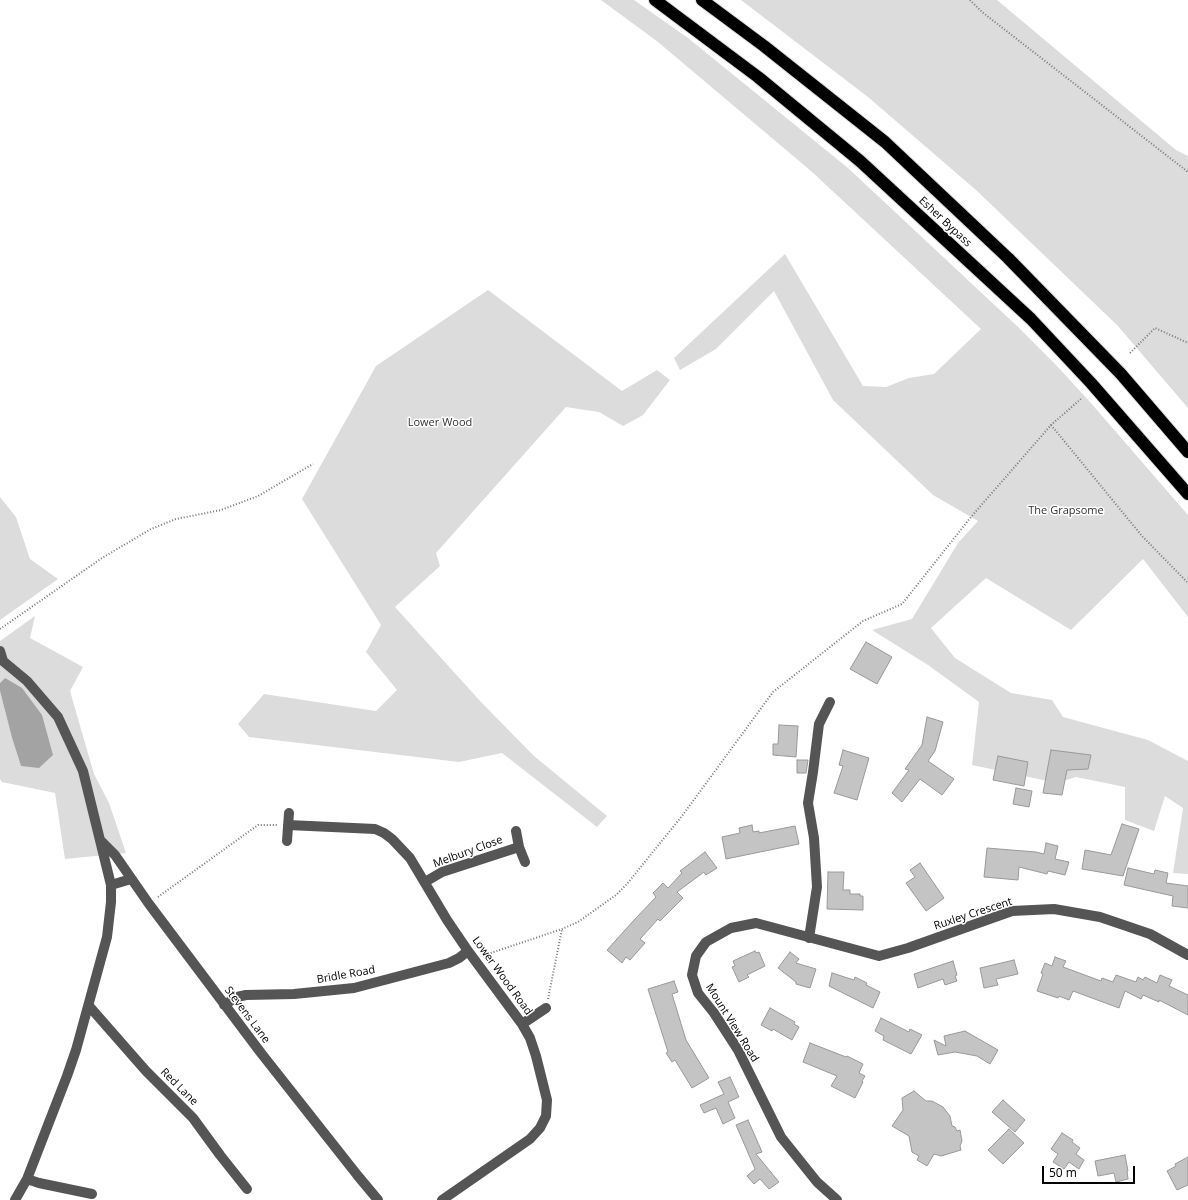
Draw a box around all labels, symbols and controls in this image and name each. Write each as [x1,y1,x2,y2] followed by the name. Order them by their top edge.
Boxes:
[916,194,974,250] street label: Esher Bypass
[408,416,472,430] park label: Lower Wood
[1028,504,1104,518] park label: The Grapsome
[431,833,505,871] street label: Melbury Close
[932,895,1014,933] street label: Ruxley Crescent
[469,934,535,1018] street label: Lower Wood Road
[316,963,376,987] street label: Bridle Road
[703,981,761,1065] street label: Mount View Road
[221,984,273,1046] street label: Stevens Lane
[158,1066,200,1108] street label: Red Lane
[1044,1158,1137,1184] scale bar
[1049,1164,1077,1181] text: 50 m

